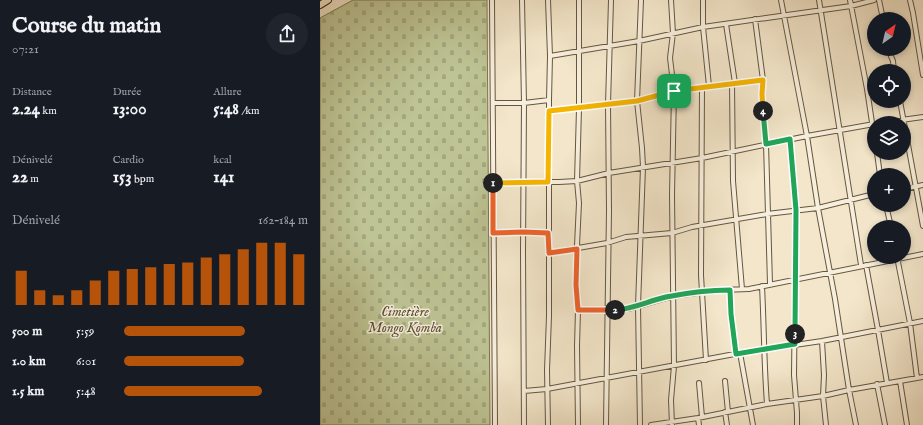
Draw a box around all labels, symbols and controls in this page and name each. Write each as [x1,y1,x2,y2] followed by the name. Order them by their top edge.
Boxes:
[12,12,161,40] text: Course du matin
[867,12,911,56] north arrow
[867,12,911,264] map controls
[266,13,308,55] button: share
[12,41,39,58] text: 07:21
[867,64,911,108] button: locate
[657,74,691,108] pin
[663,80,685,102] icon: arrive
[12,85,52,99] text: Distance
[113,85,141,99] text: Durée
[213,85,242,99] text: Allure
[12,99,40,120] text: 2.24
[113,99,147,120] text: 13:00
[213,99,239,120] text: 5:48
[753,101,773,121] pin: 4
[40,104,57,118] text: km
[239,104,260,118] text: /km
[760,104,766,118] text: 4
[867,116,911,160] button: layers
[12,153,53,167] text: Dénivelé
[113,153,144,167] text: Cardio
[213,153,232,167] text: kcal
[12,167,28,188] text: 22
[113,167,132,188] text: 153
[213,167,234,188] text: 141
[867,168,911,212] button: +
[28,172,39,186] text: m
[132,172,154,186] text: bpm
[483,173,503,193] pin: 1
[491,176,495,190] text: 1
[12,212,60,229] text: Dénivelé
[258,212,308,229] text: 162–184 m
[867,220,911,264] button: −
[605,300,625,320] pin: 2
[368,303,442,338] park label: Cimetière Mongo Komba
[612,303,618,317] text: 2
[12,323,42,340] text: 500 m
[76,323,95,340] text: 5:59
[785,324,805,344] pin: 3
[793,327,797,341] text: 3
[12,353,46,370] text: 1.0 km
[76,353,96,370] text: 6:01
[12,383,44,400] text: 1.5 km
[76,383,96,400] text: 5:48

